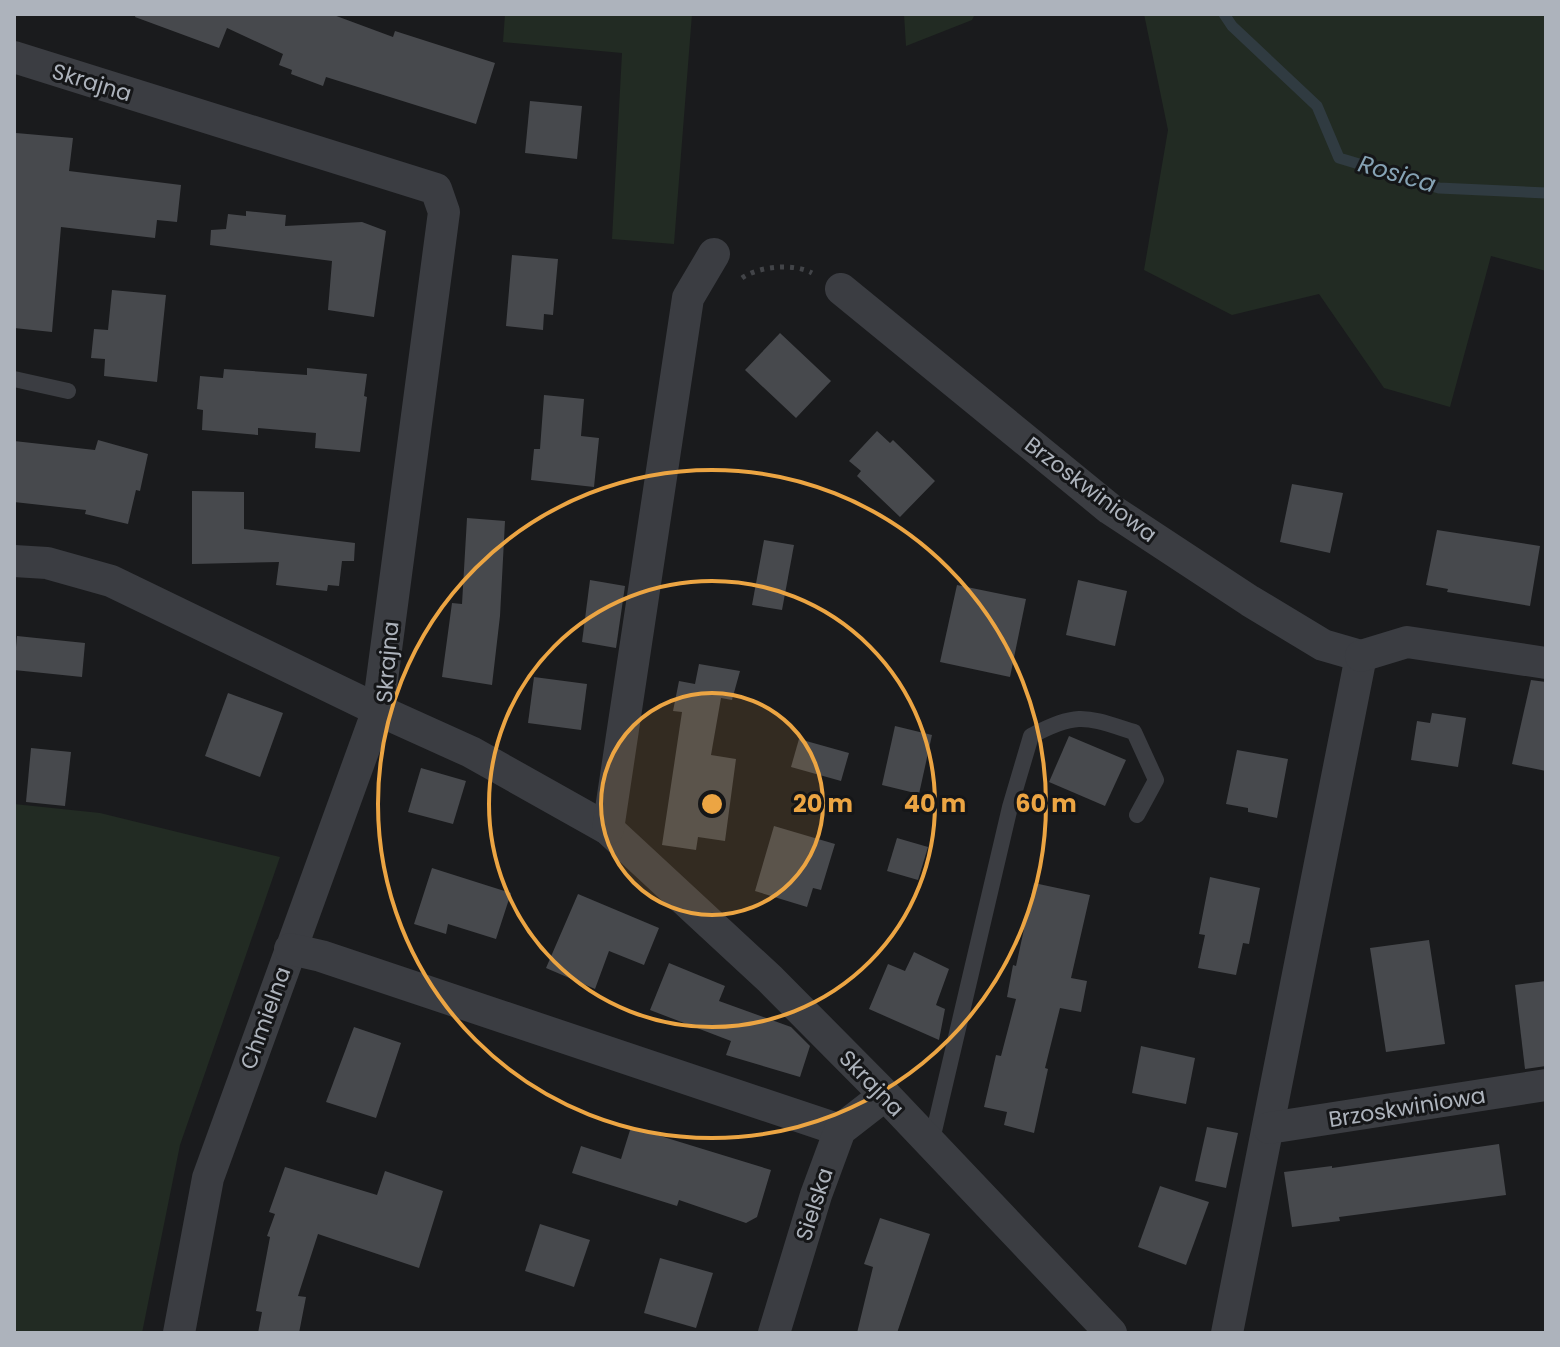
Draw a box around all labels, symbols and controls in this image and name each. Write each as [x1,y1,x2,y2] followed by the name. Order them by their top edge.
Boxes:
[48,56,135,109] street label: Skrajna
[1355,147,1440,200] water label: Rosica
[1018,429,1163,549] street label: Brzoskwiniowa
[368,620,407,704] street label: Skrajna
[793,787,853,820] text: 20 m
[904,787,966,820] text: 40 m
[1015,787,1077,820] text: 60 m
[698,790,726,818] centre of rings
[233,963,298,1074] street label: Chmielna
[832,1043,911,1124] street label: Skrajna
[1326,1080,1488,1135] street label: Brzoskwiniowa
[788,1164,841,1245] street label: Sielska

